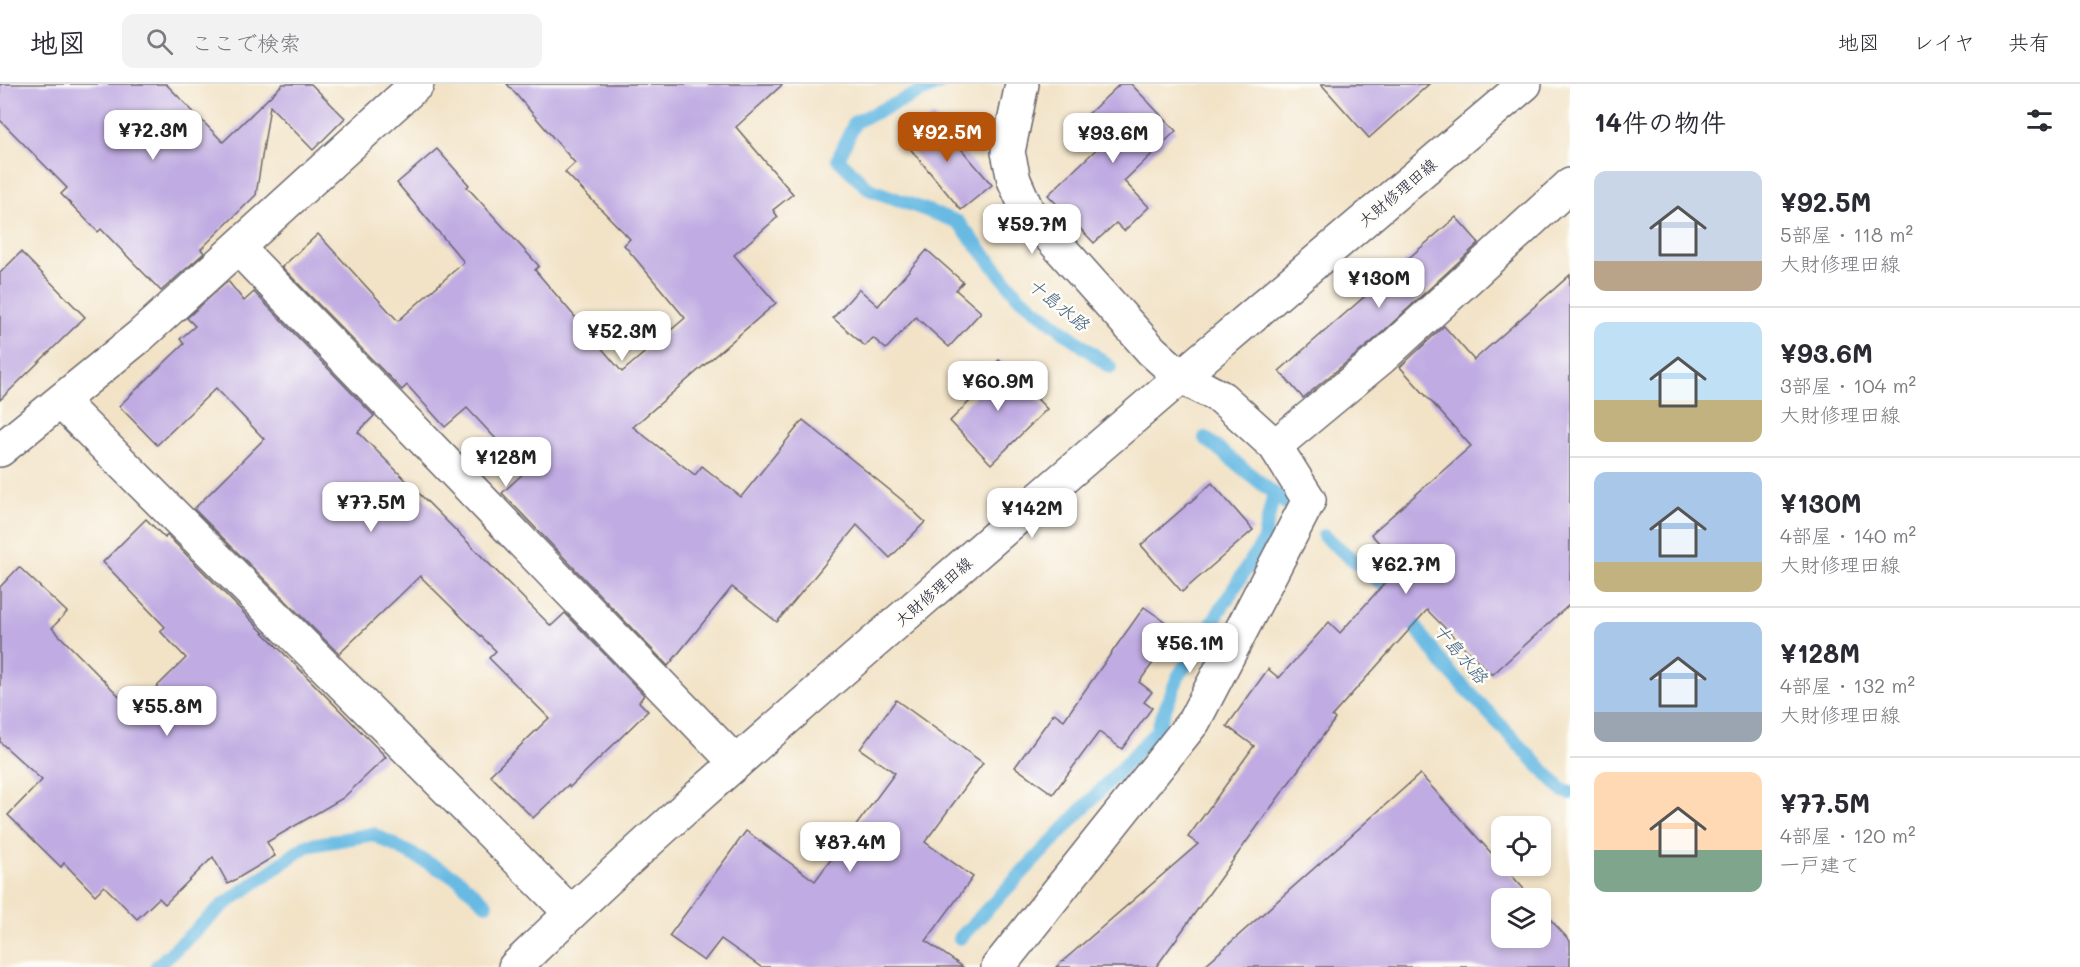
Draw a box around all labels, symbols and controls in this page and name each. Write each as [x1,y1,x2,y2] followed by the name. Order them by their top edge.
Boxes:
[122,14,542,68] search box
[30,24,86,60] text: 地図
[143,25,176,58] icon: search
[191,28,301,57] text: ここで検索
[1838,28,1880,55] text: 地図
[1913,28,1975,55] text: レイヤ
[2008,28,2050,55] text: 共有
[2023,104,2056,137] icon: filters
[1594,105,1726,139] text: 14件の物件
[104,110,202,161] pin: ¥72.3M
[898,112,996,163] pin: ¥92.5M
[1064,113,1162,164] pin: ¥93.6M
[118,116,188,142] text: ¥72.3M
[912,118,982,144] text: ¥92.5M
[1077,119,1149,145] text: ¥93.6M
[1353,153,1441,231] street label: 大財修理田線
[1780,185,1871,219] text: ¥92.5M
[1642,195,1714,267] icon: home
[983,204,1081,255] pin: ¥59.7M
[997,210,1067,236] text: ¥59.7M
[1780,221,1913,247] text: 5部屋 · 118 m²
[1780,250,1900,276] text: 大財修理田線
[1337,258,1421,309] pin: ¥130M
[1348,264,1411,290] text: ¥130M
[1023,272,1095,337] water label: 十島水路
[573,311,671,362] pin: ¥52.3M
[587,317,657,343] text: ¥52.3M
[1780,336,1873,370] text: ¥93.6M
[1642,346,1714,418] icon: home
[949,361,1047,412] pin: ¥60.9M
[962,367,1034,393] text: ¥60.9M
[1780,372,1916,398] text: 3部屋 · 104 m²
[1780,401,1900,427] text: 大財修理田線
[464,437,548,488] pin: ¥128M
[475,443,537,469] text: ¥128M
[322,482,420,533] pin: ¥77.5M
[1780,486,1862,520] text: ¥130M
[336,488,406,514] text: ¥77.5M
[990,488,1074,539] pin: ¥142M
[1001,494,1063,520] text: ¥142M
[1642,496,1714,568] icon: home
[1780,522,1916,548] text: 4部屋 · 140 m²
[1357,544,1455,595] pin: ¥62.7M
[1371,550,1441,576] text: ¥62.7M
[1780,551,1900,577] text: 大財修理田線
[890,552,976,630] street label: 大財修理田線
[1429,618,1494,689] water label: 十島水路
[1141,623,1239,674] pin: ¥56.1M
[1156,629,1224,655] text: ¥56.1M
[1780,636,1860,670] text: ¥128M
[1642,646,1714,718] icon: home
[1780,672,1915,698] text: 4部屋 · 132 m²
[118,686,216,737] pin: ¥55.8M
[131,692,203,718] text: ¥55.8M
[1780,701,1900,727] text: 大財修理田線
[1780,786,1870,820] text: ¥77.5M
[1642,796,1714,868] icon: home
[1491,816,1551,948] map controls
[1491,816,1551,876] button: locate
[801,822,899,873] pin: ¥87.4M
[1780,822,1916,848] text: 4部屋 · 120 m²
[814,828,886,854] text: ¥87.4M
[1780,851,1860,877] text: 一戸建て
[1491,888,1551,948] button: layers

